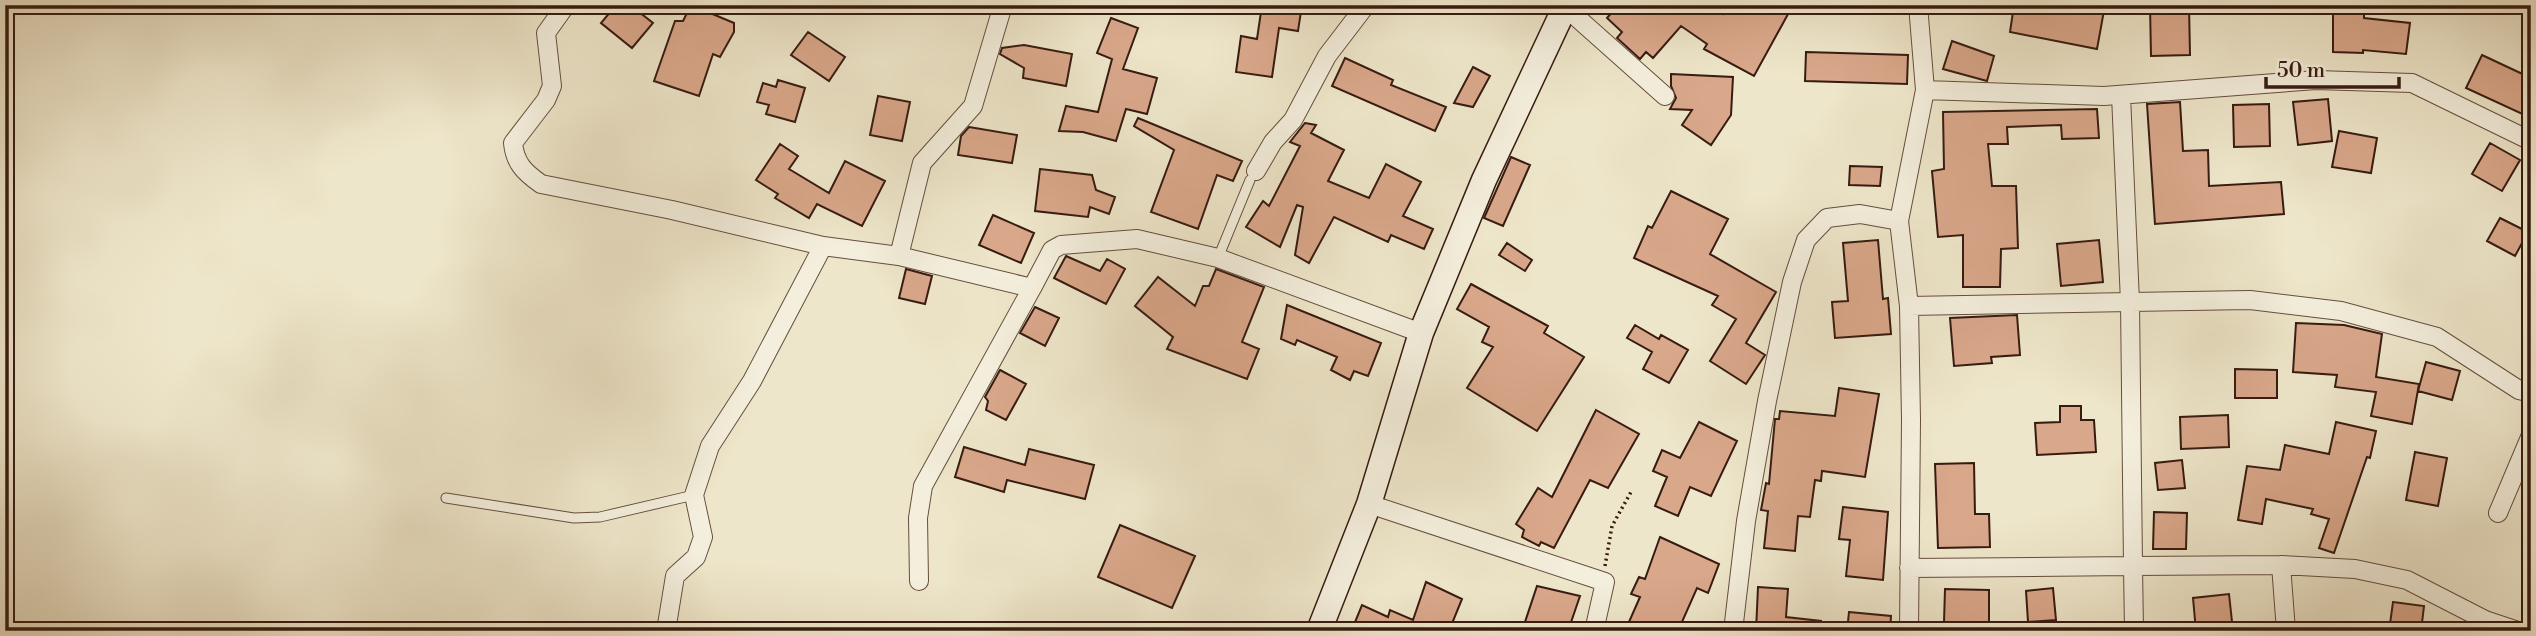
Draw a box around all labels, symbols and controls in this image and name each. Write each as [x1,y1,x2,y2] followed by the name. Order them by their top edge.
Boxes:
[2266,46,2400,90] scale bar
[2277,58,2325,84] text: 50 m

